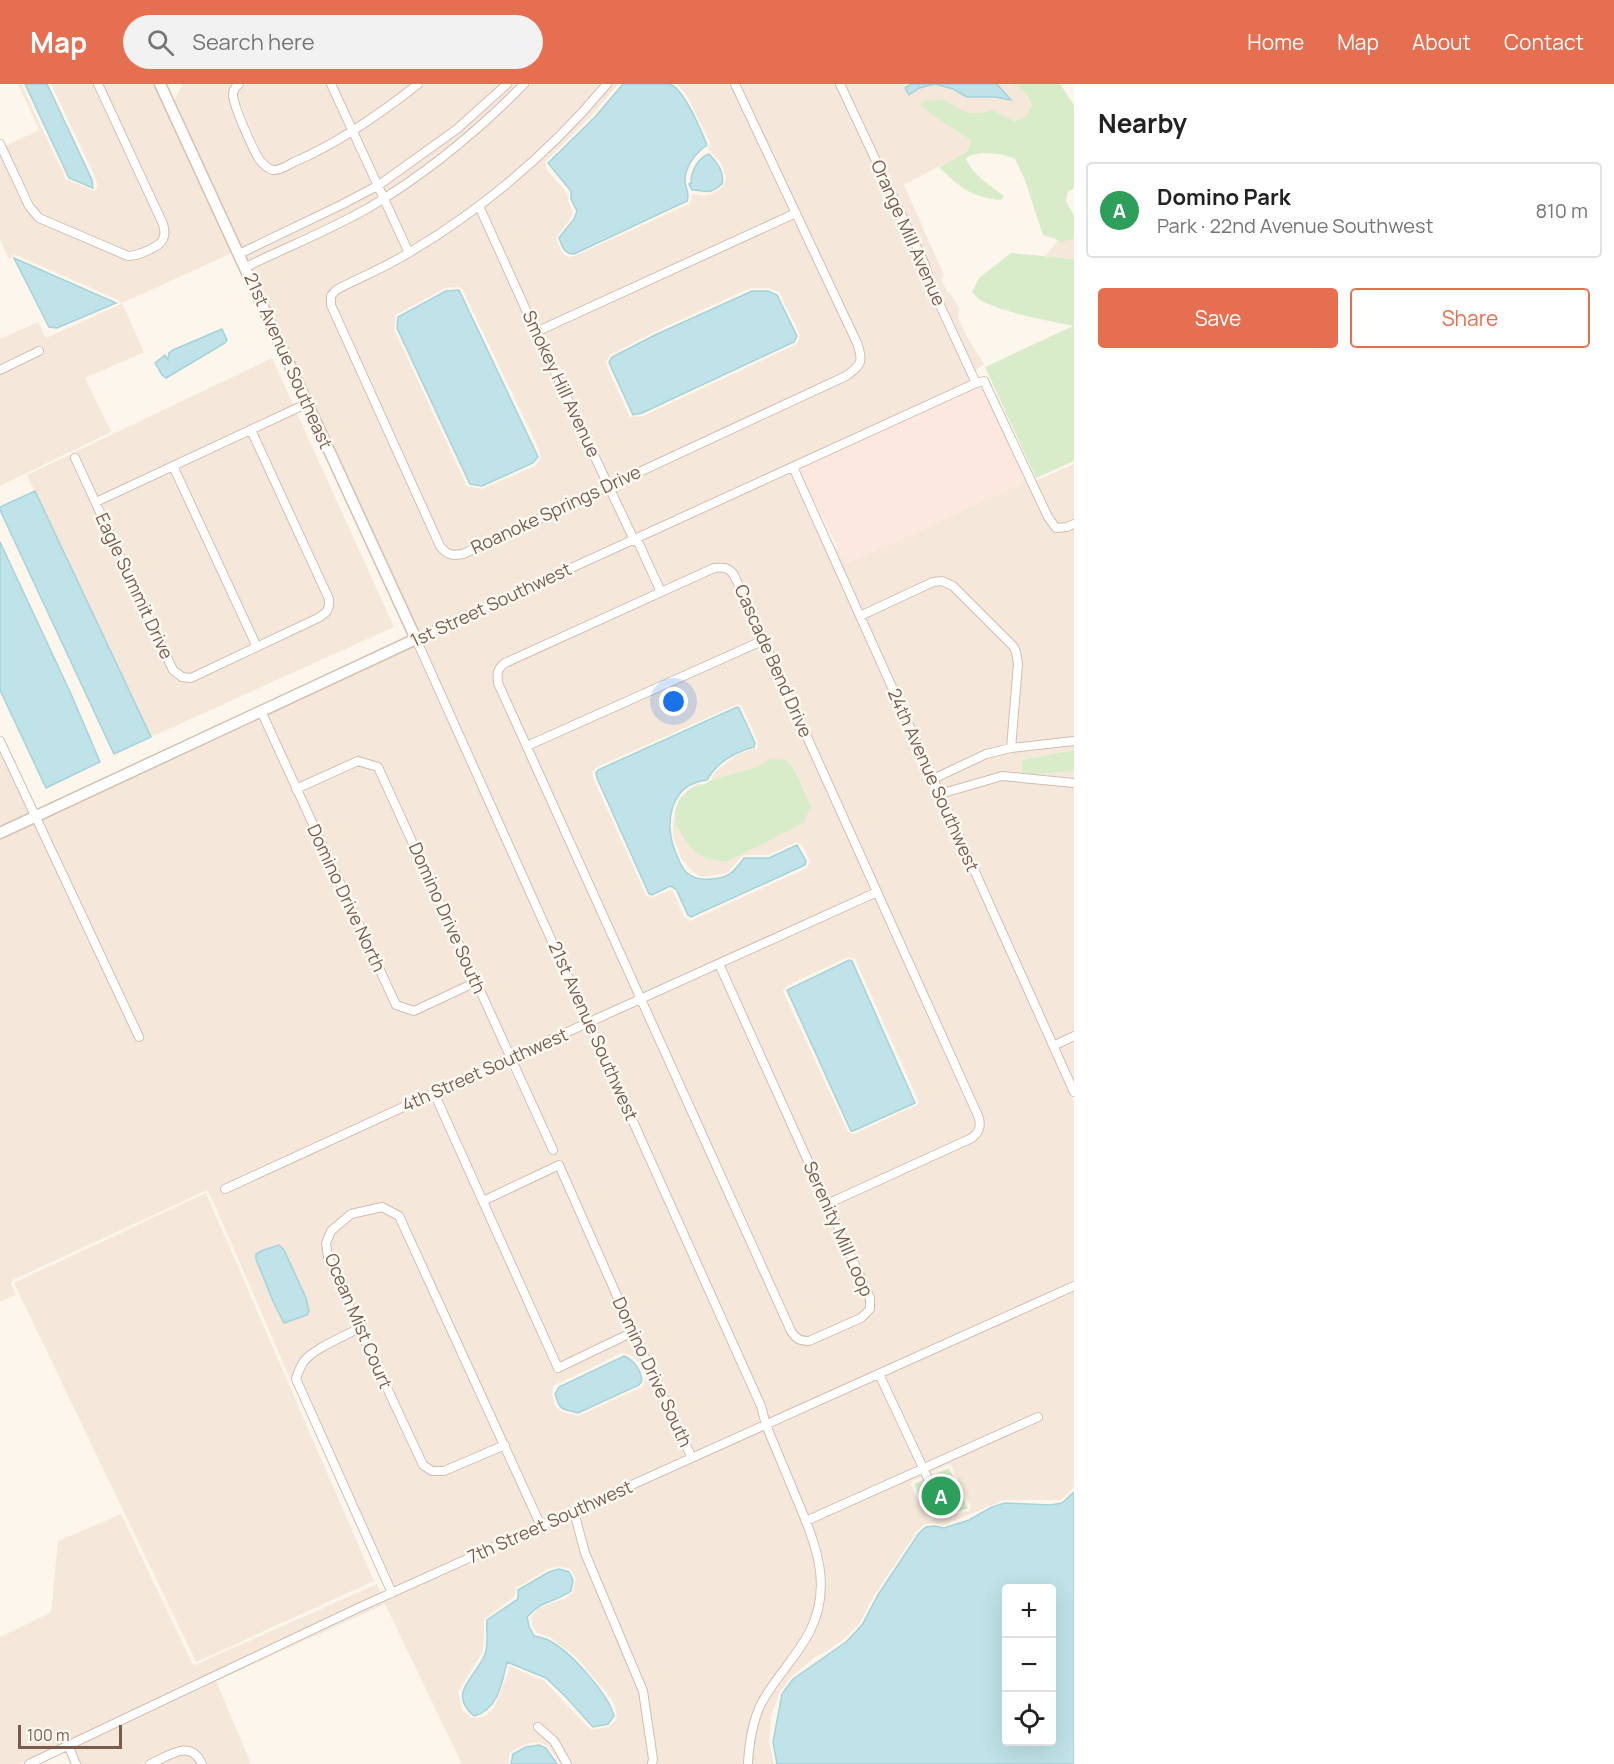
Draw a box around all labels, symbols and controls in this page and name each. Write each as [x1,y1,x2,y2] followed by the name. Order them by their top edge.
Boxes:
[123,15,543,69] search box
[30,23,87,61] text: Map
[144,26,177,59] icon: search
[192,27,315,57] text: Search here
[1247,28,1304,56] text: Home
[1337,28,1379,56] text: Map
[1412,28,1471,56] text: About
[1504,28,1584,56] text: Contact
[1098,105,1187,141] text: Nearby
[866,156,952,309] street label: Orange Mill Avenue
[1157,182,1291,212] text: Domino Park
[1113,197,1126,224] text: A
[1535,197,1588,224] text: 810 m
[1157,212,1433,239] text: Park · 22nd Avenue Southwest
[239,269,339,452] street label: 21st Avenue Southeast
[1098,288,1338,348] button: Save
[1350,288,1590,348] button: Share
[517,306,606,461] street label: Smokey Hill Avenue
[467,459,645,559] street label: Roanoke Springs Drive
[91,509,179,663] street label: Eagle Summit Drive
[406,556,575,652] street label: 1st Street Southwest
[729,580,818,741] street label: Cascade Bend Drive
[883,684,985,875] street label: 24th Avenue Southwest
[659,687,688,716] your location
[302,820,392,975] street label: Domino Drive North
[404,838,492,997] street label: Domino Drive South
[544,937,644,1124] street label: 21st Avenue Southwest
[398,1022,571,1117] street label: 4th Street Southwest
[798,1157,879,1300] street label: Serenity Mill Loop
[320,1249,398,1392] street label: Ocean Mist Court
[608,1293,698,1451] street label: Domino Drive South
[463,1474,636,1568] street label: 7th Street Southwest
[922,1474,960,1518] pin: A
[1002,1584,1056,1746] map controls
[1002,1584,1056,1638] button: +
[1002,1638,1056,1692] button: −
[1002,1692,1056,1746] button: locate
[18,1722,122,1750] scale bar
[27,1724,70,1746] text: 100 m

